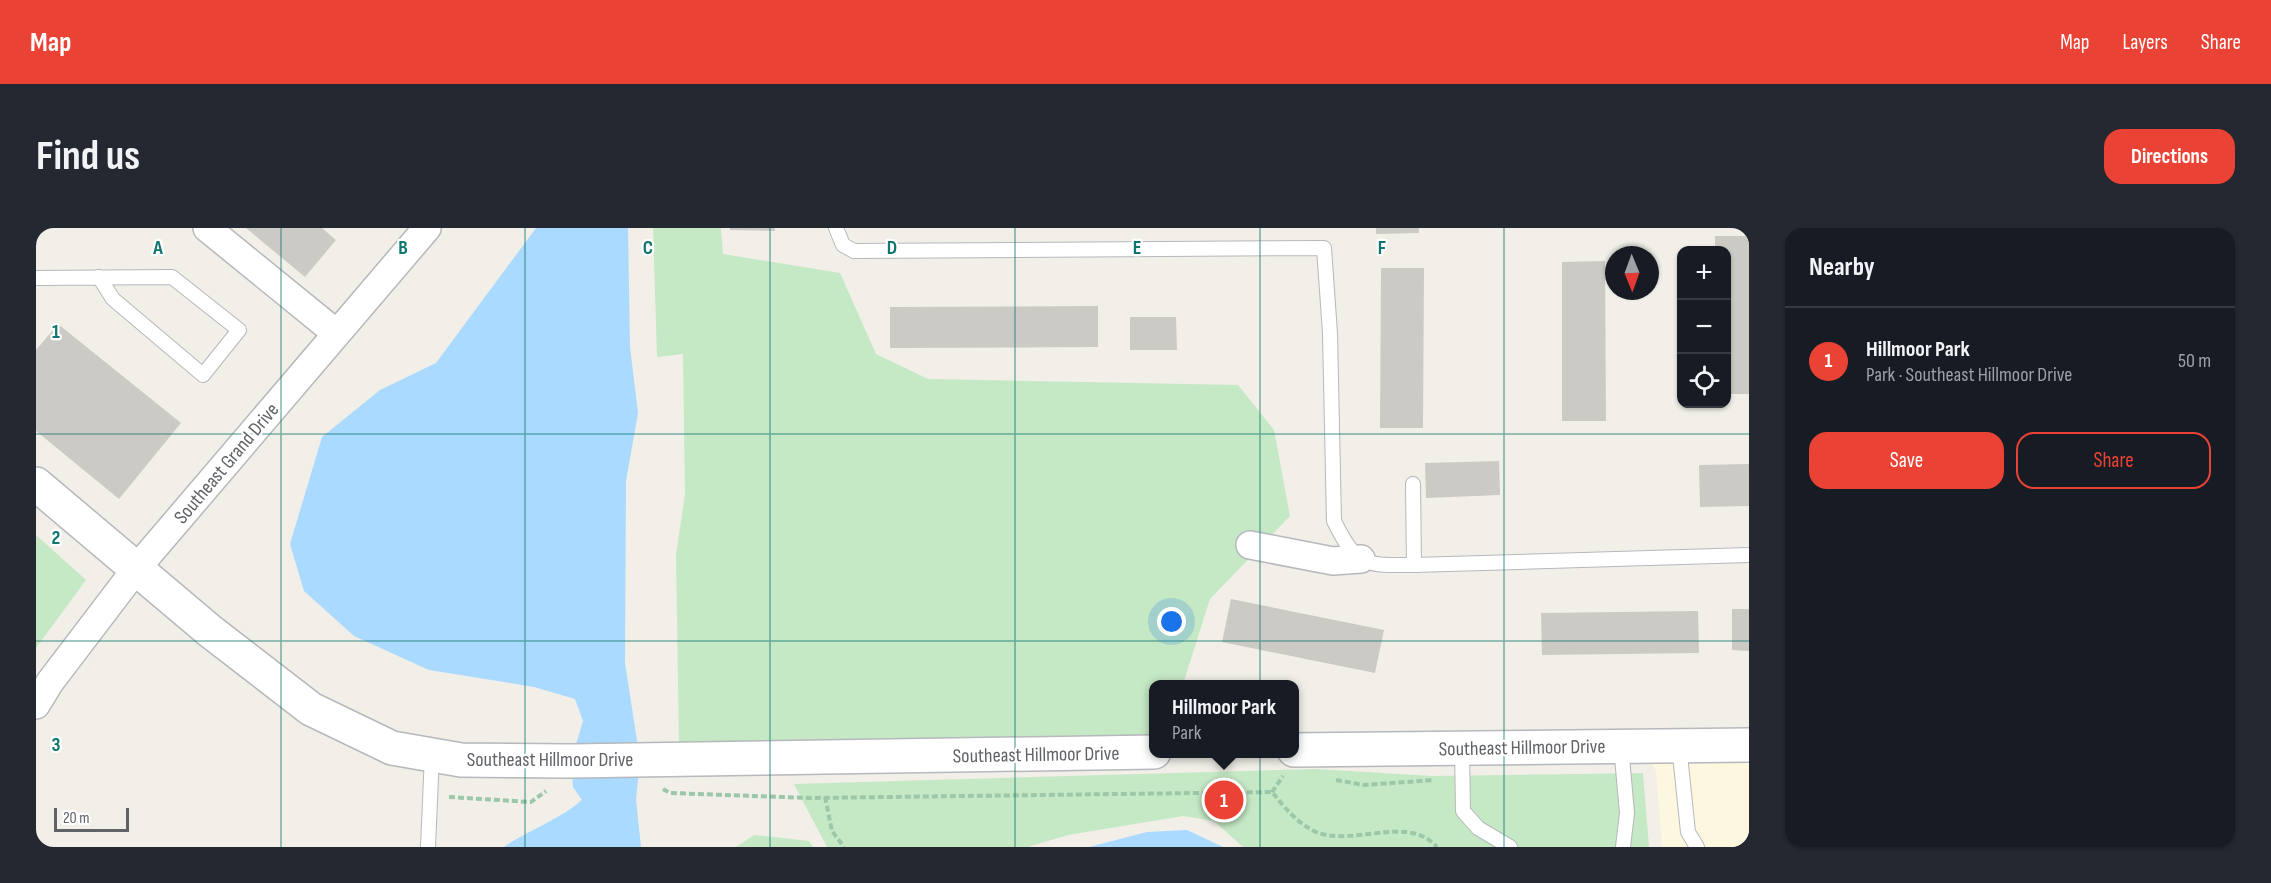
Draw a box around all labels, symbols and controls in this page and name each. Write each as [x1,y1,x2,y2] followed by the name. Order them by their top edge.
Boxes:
[30,26,71,59] text: Map
[2060,30,2089,55] text: Map
[2122,30,2168,55] text: Layers
[2201,30,2241,55] text: Share
[2104,129,2235,184] button: Directions
[36,131,140,182] text: Find us
[152,236,163,260] text: A
[398,236,408,260] text: B
[643,236,653,260] text: C
[887,236,897,260] text: D
[1133,236,1141,260] text: E
[1378,236,1386,260] text: F
[1605,246,1659,300] north arrow
[1677,246,1731,408] map controls
[1677,246,1731,300] button: +
[1809,252,1875,283] text: Nearby
[1677,300,1731,354] button: −
[52,320,60,344] text: 1
[1866,336,1970,363] text: Hillmoor Park
[1825,349,1832,373] text: 1
[2178,349,2211,373] text: 50 m
[1677,354,1731,408] button: locate
[1866,363,2072,387] text: Park · Southeast Hillmoor Drive
[169,398,284,529] street label: Southeast Grand Drive
[1809,432,2004,489] button: Save
[2016,432,2211,489] button: Share
[52,526,60,550] text: 2
[1157,607,1186,636] your location
[1149,680,1299,758] popup
[1172,694,1276,721] text: Hillmoor Park
[1172,721,1201,745] text: Park
[52,733,61,757] text: 3
[1438,735,1606,761] street label: Southeast Hillmoor Drive
[952,742,1120,768] street label: Southeast Hillmoor Drive
[467,748,633,772] street label: Southeast Hillmoor Drive
[1204,778,1244,822] pin: 1
[54,805,129,832] scale bar
[63,809,90,828] text: 20 m

